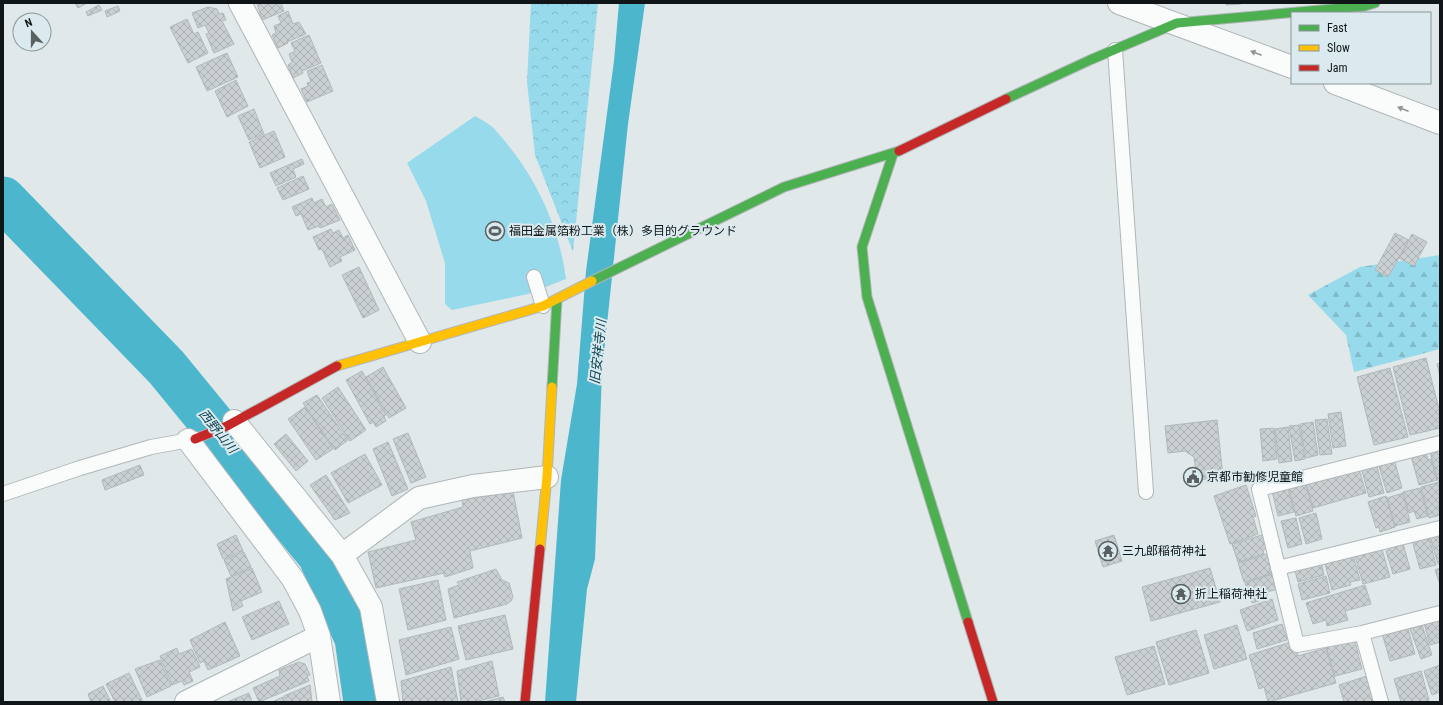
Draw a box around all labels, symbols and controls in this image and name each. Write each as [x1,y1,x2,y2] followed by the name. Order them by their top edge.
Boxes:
[12,12,52,52] north arrow
[1291,12,1431,84] legend
[23,16,34,30] text: N
[1327,21,1348,35] text: Fast
[1327,41,1350,55] text: Slow
[1249,49,1261,55] one-way arrow
[1327,61,1348,75] text: Jam
[1397,106,1409,112] one-way arrow
[484,220,506,242] sports icon: 福田金属箔粉工業（株）多目的グラウンド
[509,224,737,238] place label: 福田金属箔粉工業（株）多目的グラウンド
[587,317,609,385] water label: 旧安祥寺川
[196,406,241,457] water label: 西野山川
[1182,466,1204,488] public building icon: 京都市勧修児童館
[1207,470,1303,484] place label: 京都市勧修児童館
[1097,540,1119,562] temple icon: 三九郎稲荷神社
[1122,544,1206,558] place label: 三九郎稲荷神社
[1170,583,1192,605] temple icon: 折上稲荷神社
[1195,587,1267,601] place label: 折上稲荷神社

